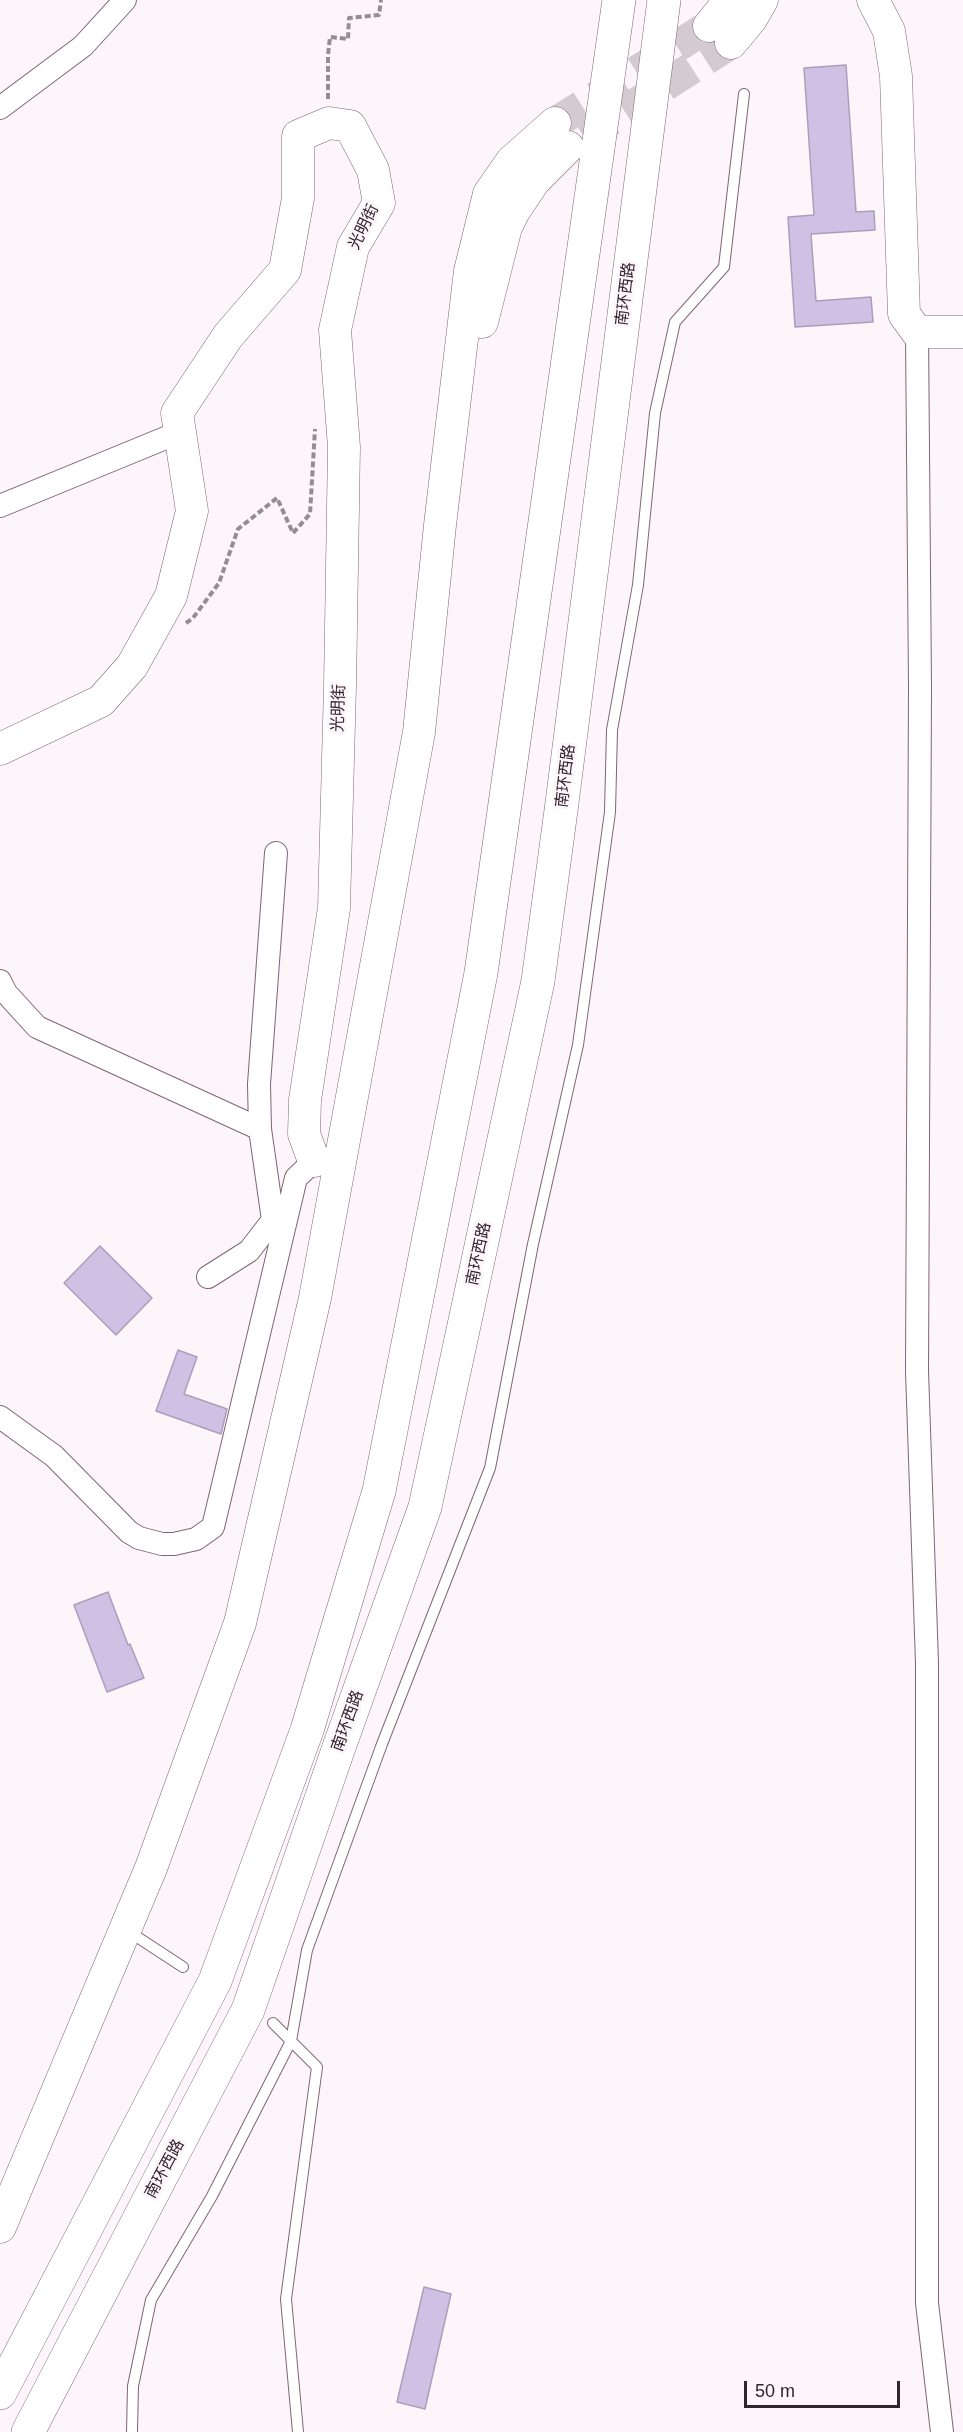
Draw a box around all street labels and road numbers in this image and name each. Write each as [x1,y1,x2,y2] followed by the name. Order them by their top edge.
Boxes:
[345,201,383,253] street label: 光明街
[613,261,639,327] street label: 南环西路
[329,684,349,732] street label: 光明街
[553,743,579,809] street label: 南环西路
[463,1221,495,1287] street label: 南环西路
[328,1688,368,1754] street label: 南环西路
[142,2136,188,2202] street label: 南环西路

